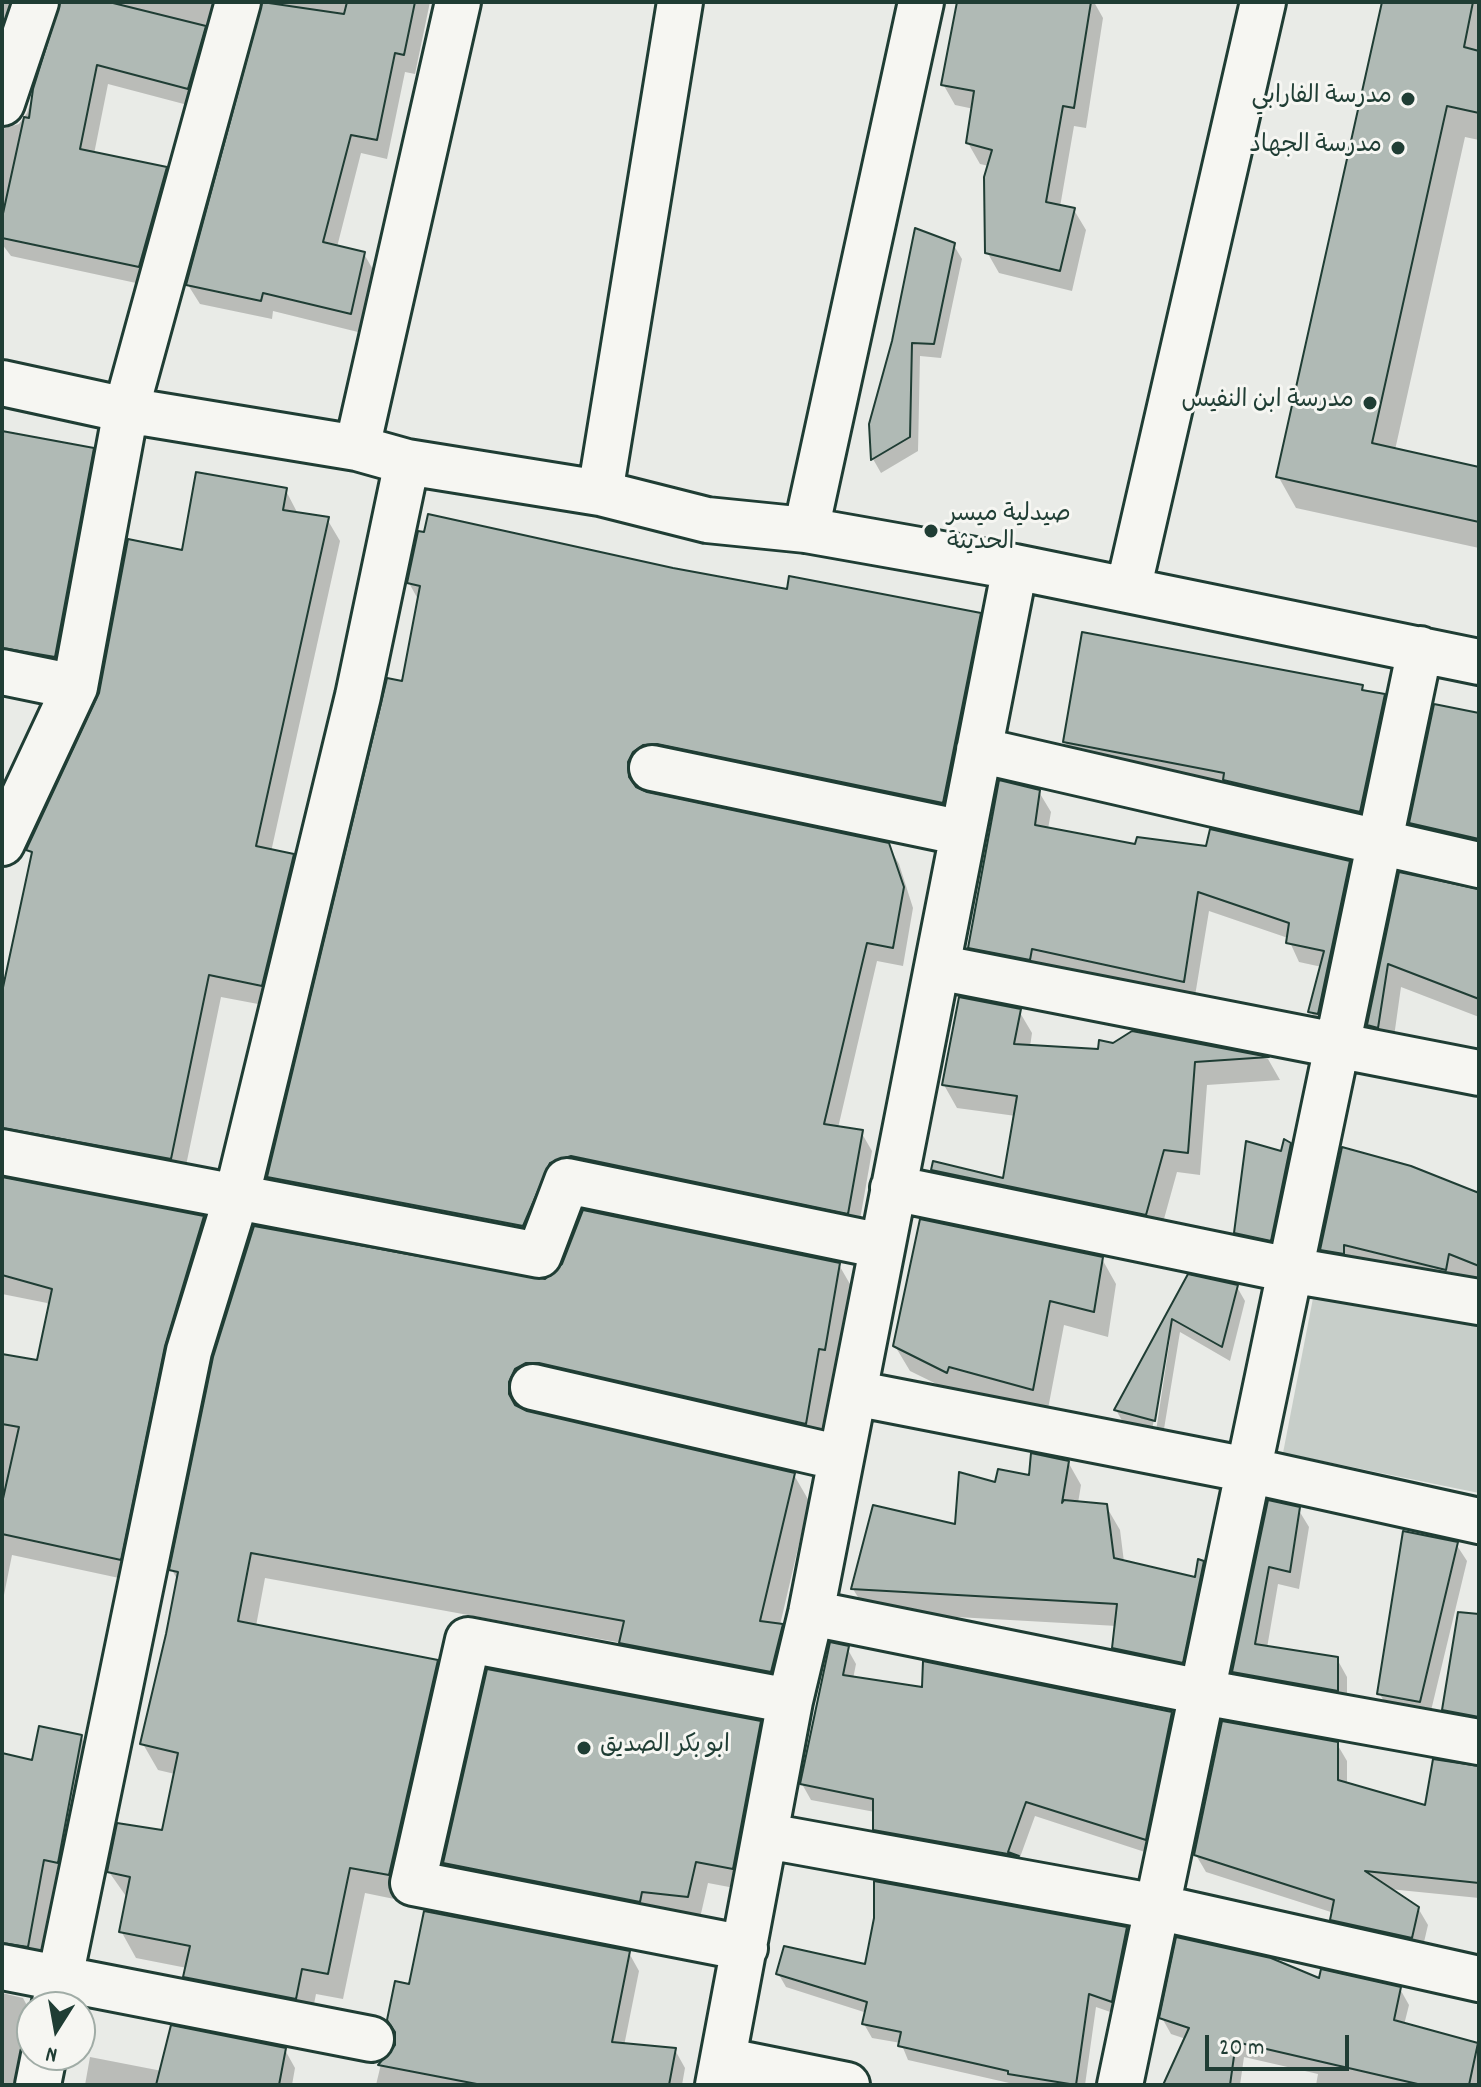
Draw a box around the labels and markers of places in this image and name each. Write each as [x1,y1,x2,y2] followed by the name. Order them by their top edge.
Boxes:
[1251,85,1392,113] place label: مدرسة الفارابي
[1399,90,1417,108] marker: مدرسة الفارابي
[1249,134,1382,162] place label: مدرسة الجهاد
[1389,139,1407,157] marker: مدرسة الجهاد
[1181,389,1354,417] place label: مدرسة ابن النفيس
[1361,394,1379,412] marker: مدرسة ابن النفيس
[947,503,1071,559] place label: صيدلية ميسر الحديثة
[922,522,940,540] marker: صيدلية ميسر الحديثة
[600,1734,730,1762] place label: ابو بكر الصديق
[575,1739,593,1757] marker: ابو بكر الصديق

